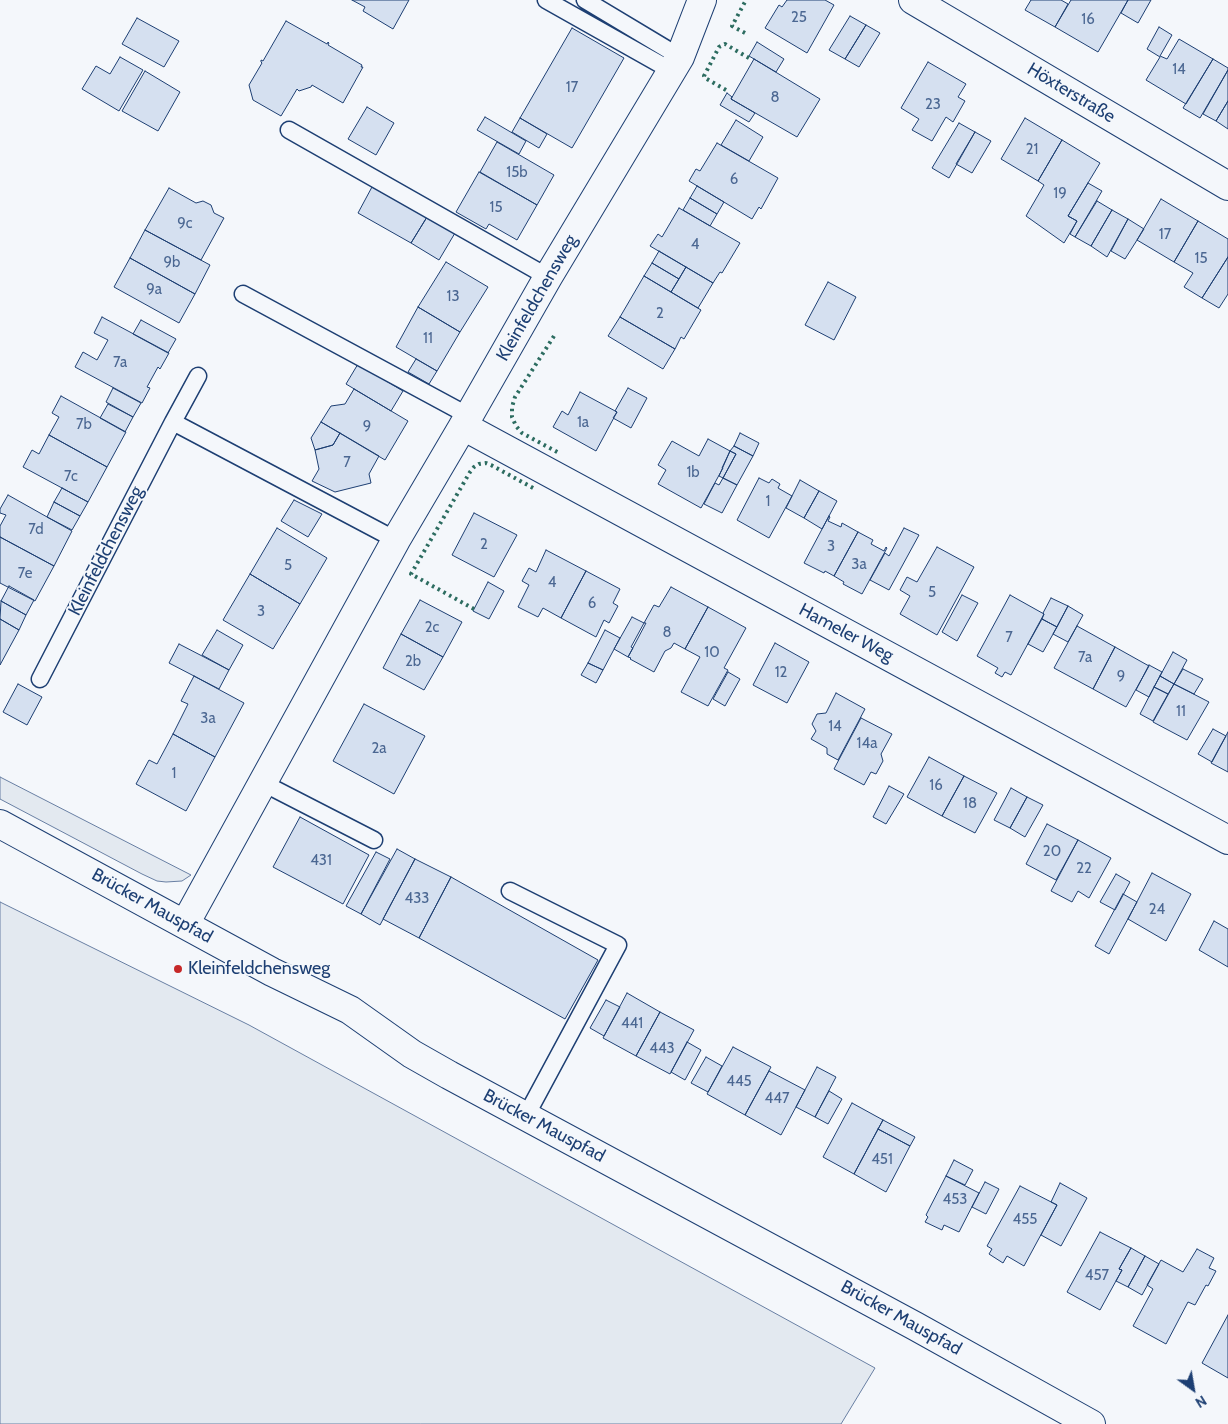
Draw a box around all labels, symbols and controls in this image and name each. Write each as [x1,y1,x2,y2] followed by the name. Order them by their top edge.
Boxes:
[791,9,807,27] house number: 25
[1081,11,1095,29] house number: 16
[1023,58,1119,128] street label: Höxterstraße
[1172,61,1186,79] house number: 14
[566,79,578,97] house number: 17
[770,89,780,107] house number: 8
[925,96,941,114] house number: 23
[1026,141,1038,159] house number: 21
[506,164,528,182] house number: 15b
[730,171,738,189] house number: 6
[1053,185,1067,203] house number: 19
[489,199,503,217] house number: 15
[177,215,193,233] house number: 9c
[1159,226,1171,244] house number: 17
[492,231,582,365] street label: Kleinfeldchensweg
[691,236,699,254] house number: 4
[1194,250,1208,268] house number: 15
[164,254,180,272] house number: 9b
[146,281,162,299] house number: 9a
[446,288,460,306] house number: 13
[656,305,664,323] house number: 2
[423,330,433,348] house number: 11
[113,354,127,372] house number: 7a
[577,414,589,432] house number: 1a
[76,416,92,434] house number: 7b
[363,418,371,436] house number: 9
[343,454,351,472] house number: 7
[686,464,700,482] house number: 1b
[64,468,78,486] house number: 7c
[64,483,148,619] street label: Kleinfeldchensweg
[766,493,770,511] house number: 1
[28,521,44,539] house number: 7d
[480,536,488,554] house number: 2
[827,538,835,556] house number: 3
[851,556,867,574] house number: 3a
[284,557,292,575] house number: 5
[18,565,32,583] house number: 7e
[548,574,556,592] house number: 4
[928,584,936,602] house number: 5
[588,595,596,613] house number: 6
[795,599,897,667] street label: Hameler Weg
[257,603,265,621] house number: 3
[425,619,439,637] house number: 2c
[662,624,672,642] house number: 8
[1005,629,1013,647] house number: 7
[704,644,720,662] house number: 10
[1078,649,1092,667] house number: 7a
[405,653,421,671] house number: 2b
[775,664,787,682] house number: 12
[1117,668,1125,686] house number: 9
[1176,703,1186,721] house number: 11
[200,710,216,728] house number: 3a
[828,718,842,736] house number: 14
[857,735,877,753] house number: 14a
[371,740,387,758] house number: 2a
[172,765,176,783] house number: 1
[929,777,943,795] house number: 16
[963,795,977,813] house number: 18
[1043,843,1061,861] house number: 20
[310,852,332,870] house number: 431
[1076,860,1092,878] house number: 22
[88,864,216,948] street label: Brücker Mauspfad
[405,890,429,908] house number: 433
[1149,901,1165,919] house number: 24
[188,958,330,980] place label: Kleinfeldchensweg
[172,963,184,975] marker: Kleinfeldchensweg
[621,1015,643,1033] house number: 441
[649,1040,675,1058] house number: 443
[726,1073,752,1091] house number: 445
[479,1085,609,1167] street label: Brücker Mauspfad
[765,1090,789,1108] house number: 447
[871,1151,893,1169] house number: 451
[943,1191,967,1209] house number: 453
[1013,1211,1037,1229] house number: 455
[1085,1267,1109,1285] house number: 457
[837,1276,965,1360] street label: Brücker Mauspfad
[1168,1364,1218,1414] north arrow
[1192,1391,1210,1412] text: N

